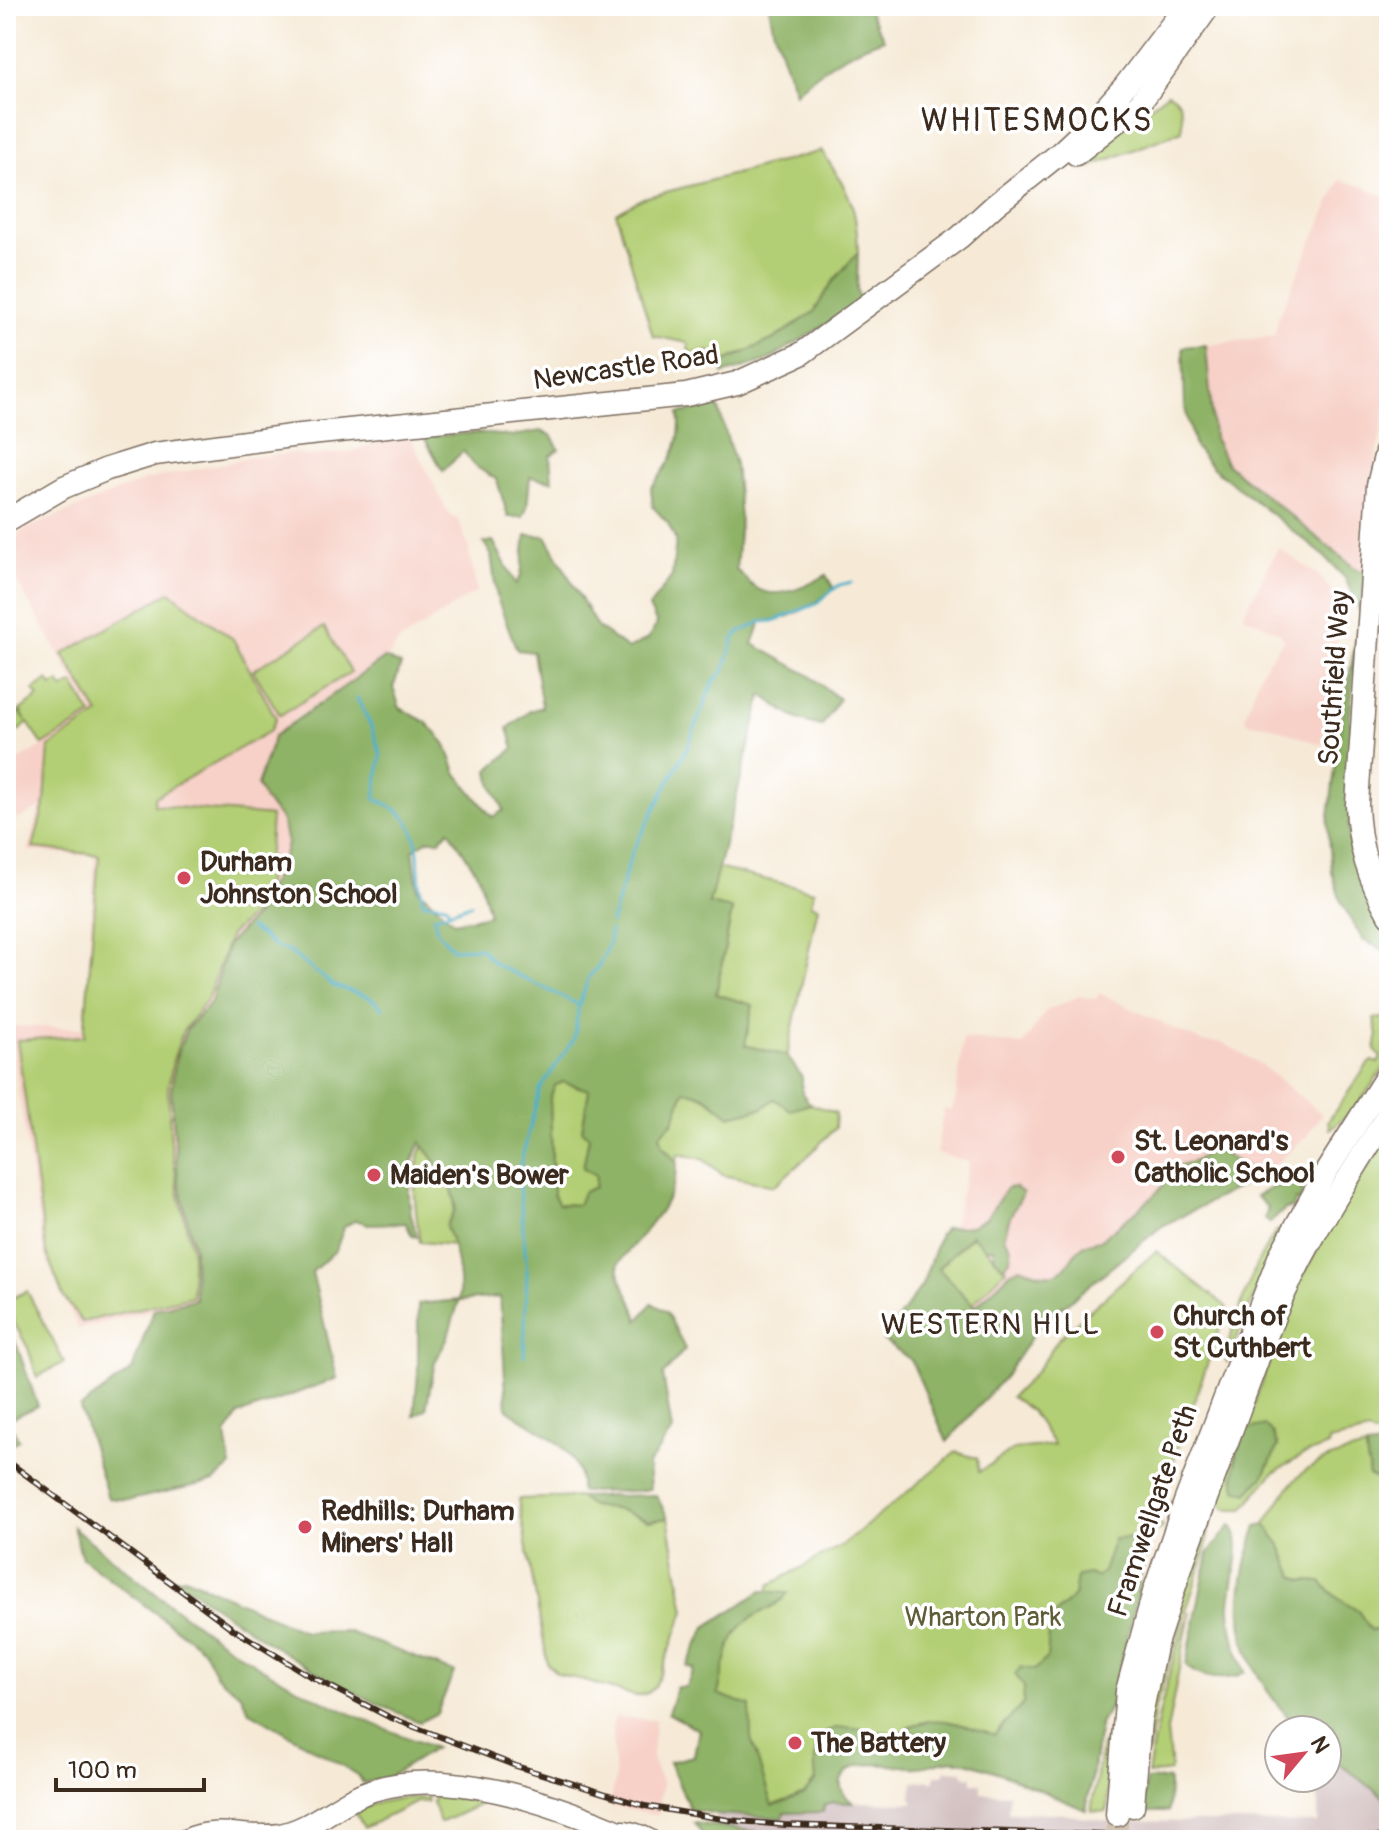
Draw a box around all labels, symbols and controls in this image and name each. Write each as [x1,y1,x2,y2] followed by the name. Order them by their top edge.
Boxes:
[921,101,1153,141] district label: WHITESMOCKS
[531,338,721,398] street label: Newcastle Road
[1311,589,1359,767] street label: Southfield Way
[200,845,398,912] place label: Durham Johnston School
[175,869,193,887] marker: Durham Johnston School
[1134,1124,1315,1191] place label: St. Leonard's Catholic School
[1109,1148,1127,1166] marker: St. Leonard's Catholic School
[390,1158,570,1193] place label: Maiden's Bower
[365,1166,383,1184] marker: Maiden's Bower
[1173,1299,1312,1366] place label: Church of St Cuthbert
[881,1306,1101,1343] district label: WESTERN HILL
[1148,1323,1166,1341] marker: Church of St Cuthbert
[1100,1400,1206,1622] street label: Framwellgate Peth
[321,1494,515,1561] place label: Redhills: Durham Miners' Hall
[296,1518,314,1536] marker: Redhills: Durham Miners' Hall
[904,1600,1062,1635] park label: Wharton Park
[1263,1714,1343,1794] north arrow
[810,1726,946,1761] place label: The Battery
[1304,1731,1336,1758] text: N
[786,1734,804,1752] marker: The Battery
[56,1742,204,1792] scale bar
[68,1756,137,1785] text: 100 m

